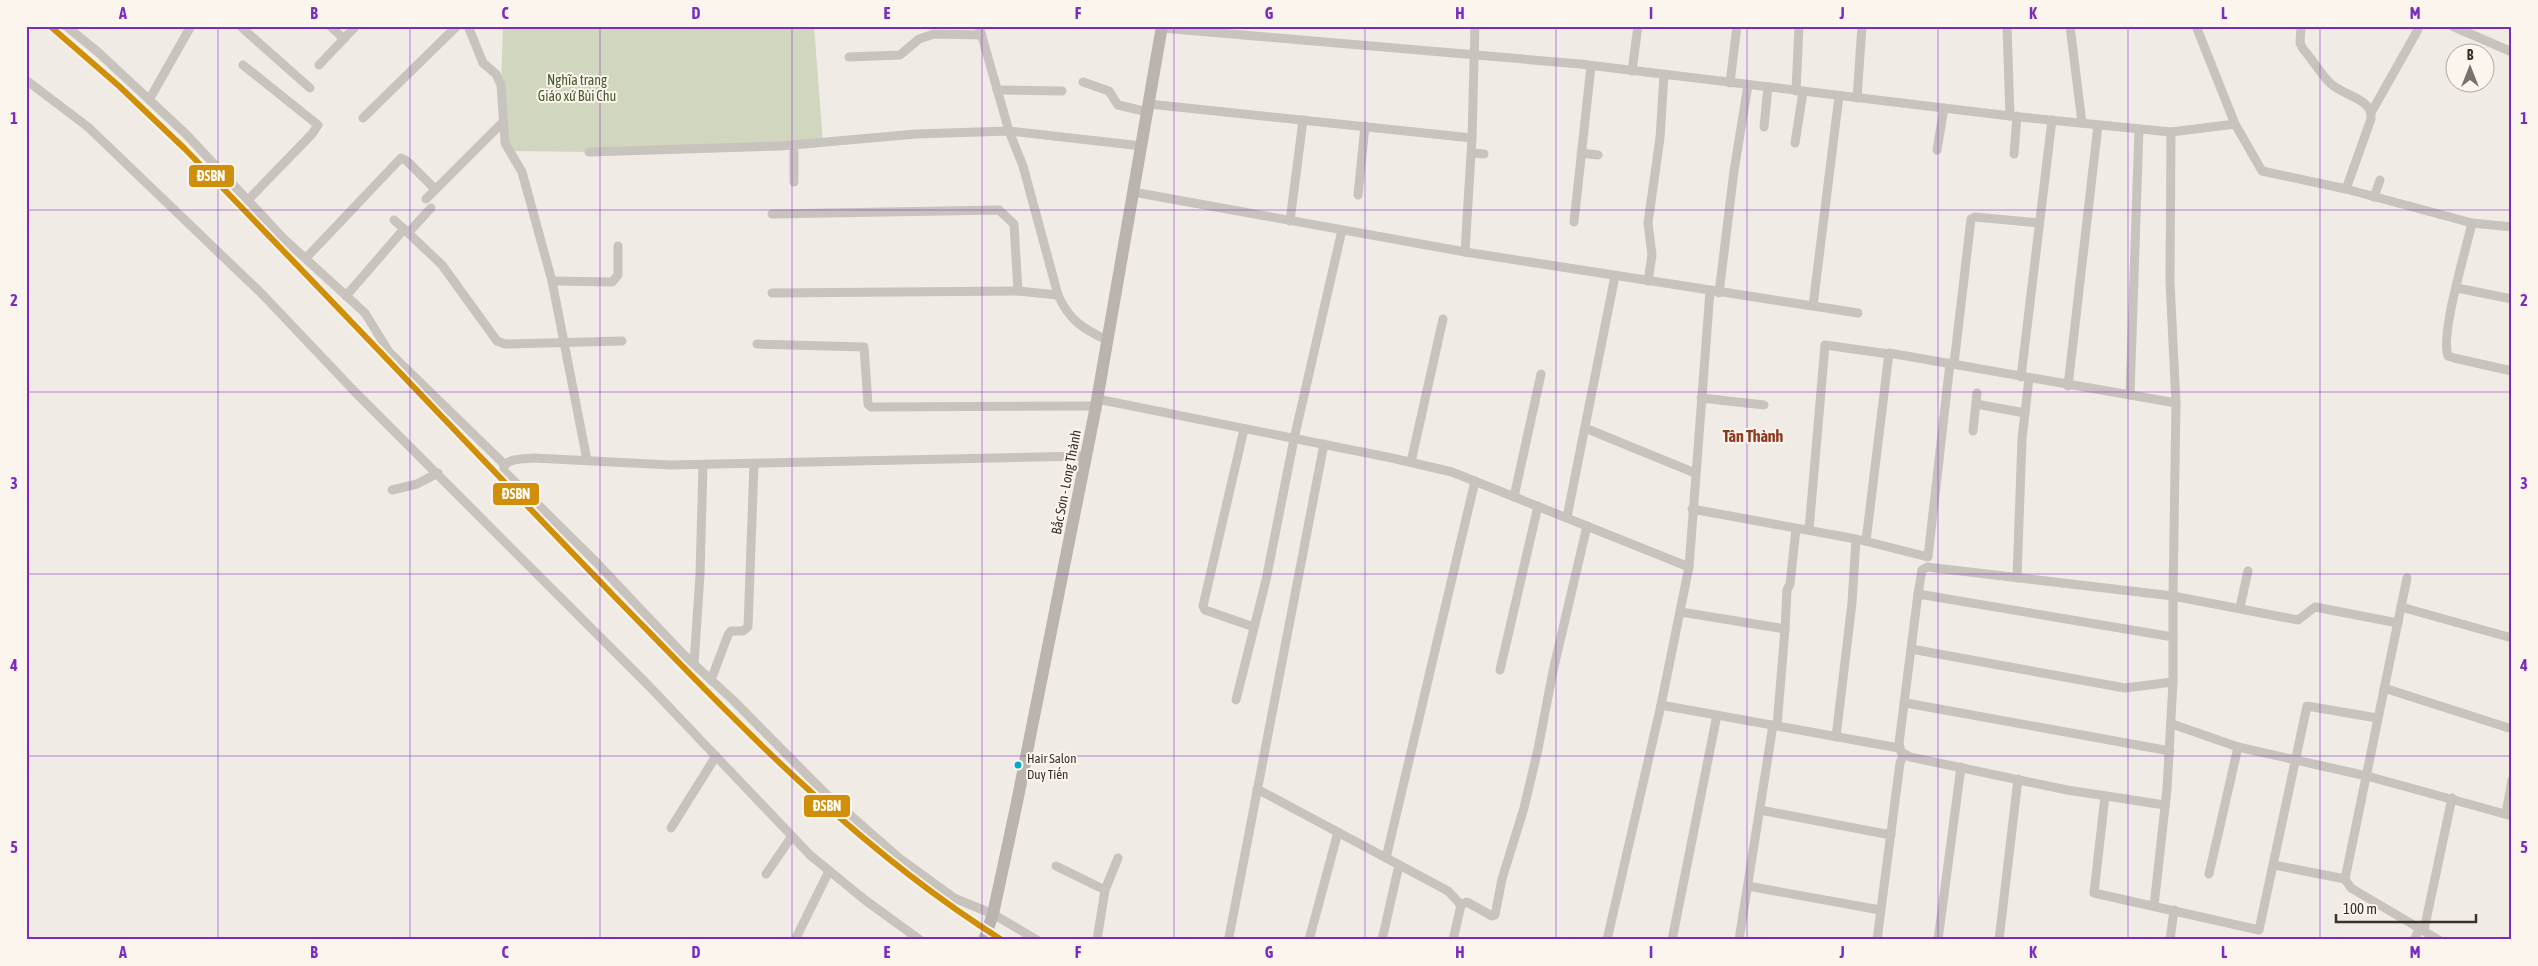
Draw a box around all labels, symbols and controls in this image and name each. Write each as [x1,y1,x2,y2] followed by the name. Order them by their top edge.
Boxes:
[118,4,127,22] text: A
[310,4,318,22] text: B
[501,4,509,22] text: C
[692,4,701,22] text: D
[884,4,891,22] text: E
[1075,4,1082,22] text: F
[1265,4,1274,22] text: G
[1455,4,1465,22] text: H
[1649,4,1653,22] text: I
[1838,4,1845,22] text: J
[2029,4,2037,22] text: K
[2221,4,2228,22] text: L
[2410,4,2420,22] text: M
[2446,42,2496,92] north arrow
[2467,47,2474,63] text: B
[538,72,616,104] park label: Nghĩa trang Giáo xứ Bùi Chu
[10,109,18,127] text: 1
[2520,109,2528,127] text: 1
[188,164,235,188] line badge: ĐSBN
[197,168,225,184] text: ĐSBN
[10,291,18,309] text: 2
[2520,291,2528,309] text: 2
[1723,427,1784,445] district label: Tân Thành
[1048,428,1084,536] street label: Bắc Sơn - Long Thành
[10,474,18,492] text: 3
[2520,474,2528,492] text: 3
[492,482,540,506] line badge: ĐSBN
[502,486,530,502] text: ĐSBN
[9,656,18,674] text: 4
[2519,656,2528,674] text: 4
[1027,751,1076,782] place label: Hair Salon Duy Tiến
[1013,760,1023,770] marker: Hair Salon Duy Tiến
[803,794,851,818] line badge: ĐSBN
[813,798,841,814] text: ĐSBN
[10,838,18,856] text: 5
[2520,838,2528,856] text: 5
[2336,891,2476,923] scale bar
[2343,900,2377,917] text: 100 m
[118,943,127,961] text: A
[310,943,318,961] text: B
[501,943,509,961] text: C
[692,943,701,961] text: D
[884,943,891,961] text: E
[1075,943,1082,961] text: F
[1265,943,1274,961] text: G
[1455,943,1465,961] text: H
[1649,943,1653,961] text: I
[1838,943,1845,961] text: J
[2029,943,2037,961] text: K
[2221,943,2228,961] text: L
[2410,943,2420,961] text: M

